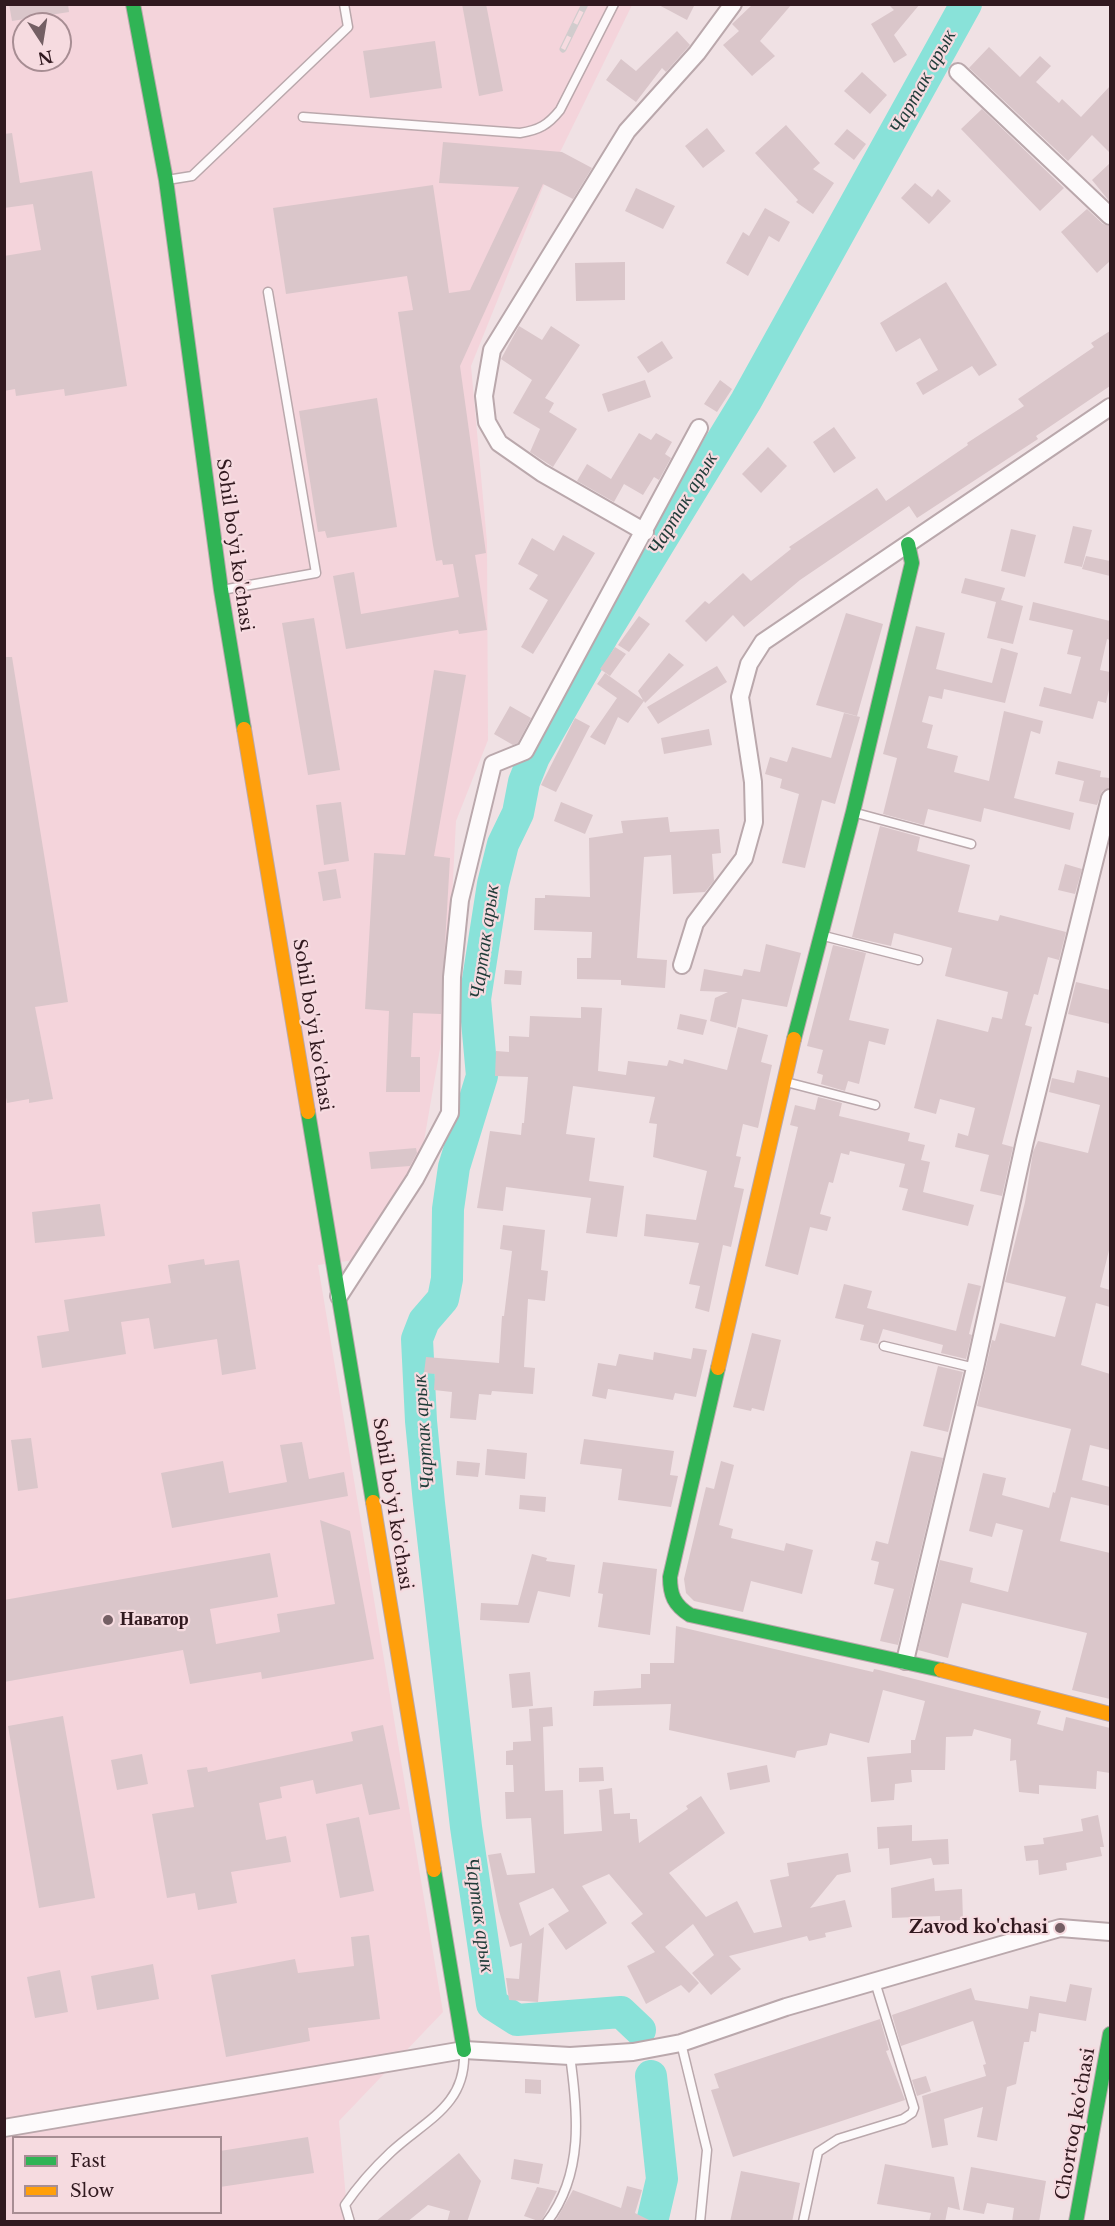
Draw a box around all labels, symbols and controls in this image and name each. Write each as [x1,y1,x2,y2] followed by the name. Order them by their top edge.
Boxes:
[12,12,72,72] north arrow
[884,25,962,139] water label: Чартак арык
[36,46,55,69] text: N
[643,448,723,560] water label: Чартак арык
[211,457,257,633] street label: Sohil bo'yi ko'chasi
[465,883,505,1001] water label: Чартак арык
[288,937,336,1113] street label: Sohil bo'yi ko'chasi
[408,1373,440,1491] water label: Чартак арык
[368,1416,416,1592] street label: Sohil bo'yi ko'chasi
[120,1609,189,1631] place label: Наватор
[101,1613,115,1627] marker: Наватор
[459,1856,499,1974] water label: Чартак арык
[909,1917,1048,1939] place label: Zavod ko'chasi
[1053,1921,1067,1935] marker: Zavod ko'chasi
[1052,2046,1100,2202] street label: Chortoq ko'chasi
[12,2136,222,2214] legend
[70,2150,106,2172] text: Fast
[70,2180,114,2202] text: Slow

